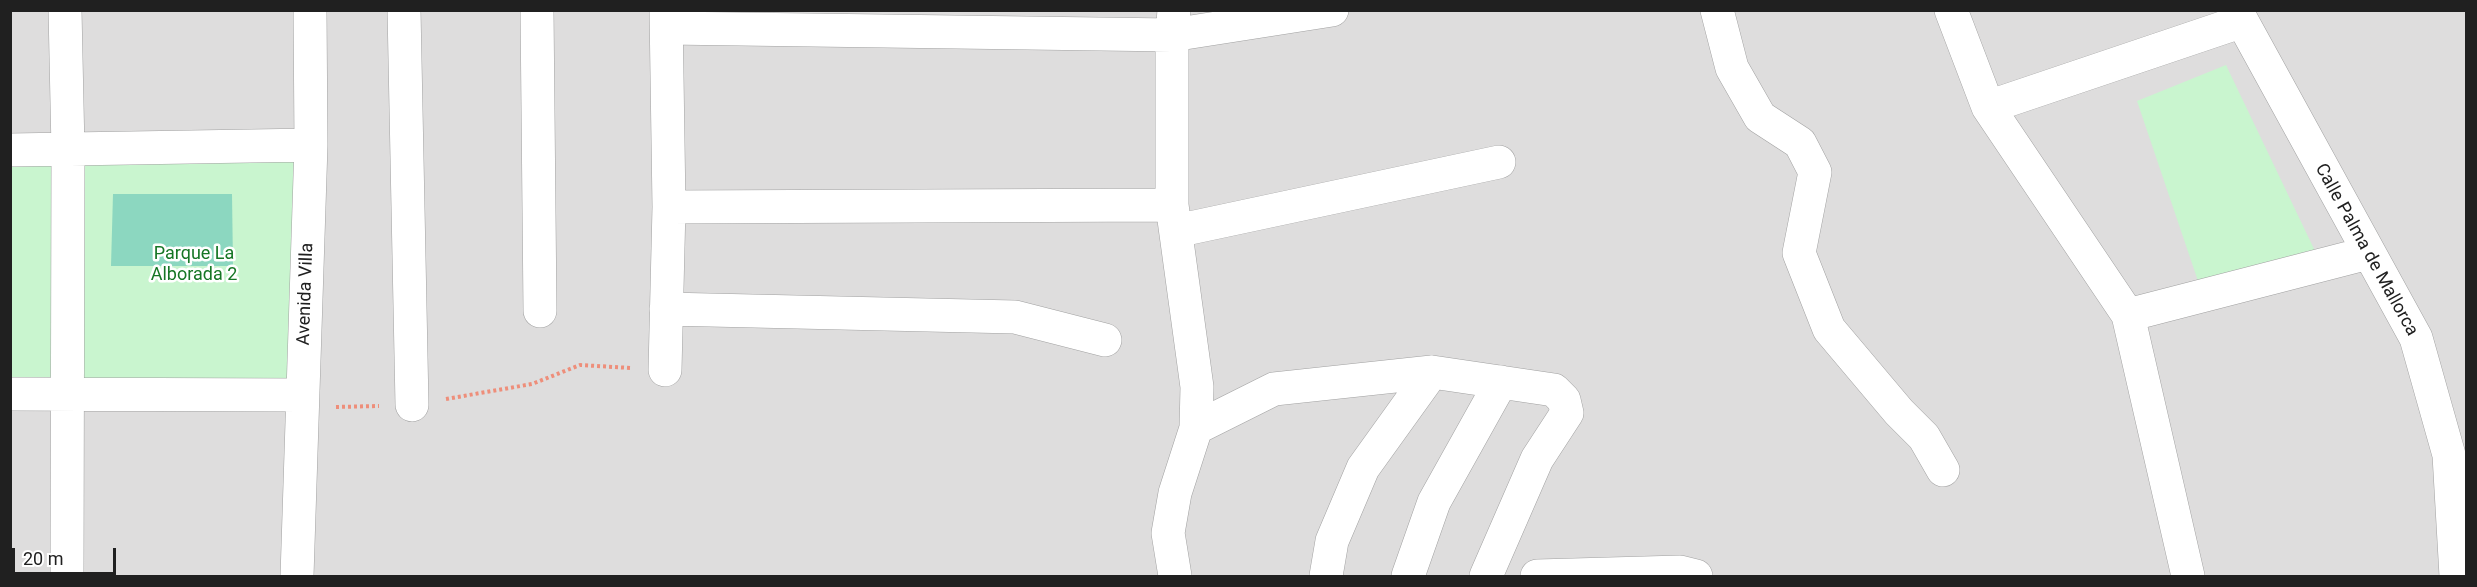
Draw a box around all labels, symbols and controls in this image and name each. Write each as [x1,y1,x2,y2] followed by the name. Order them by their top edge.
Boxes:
[2310,160,2422,340] street label: Calle Palma de Mallorca
[293,242,319,346] street label: Avenida Villa
[151,243,237,286] park label: Parque La Alborada 2
[15,536,118,574] scale bar
[23,548,63,569] text: 20 m

